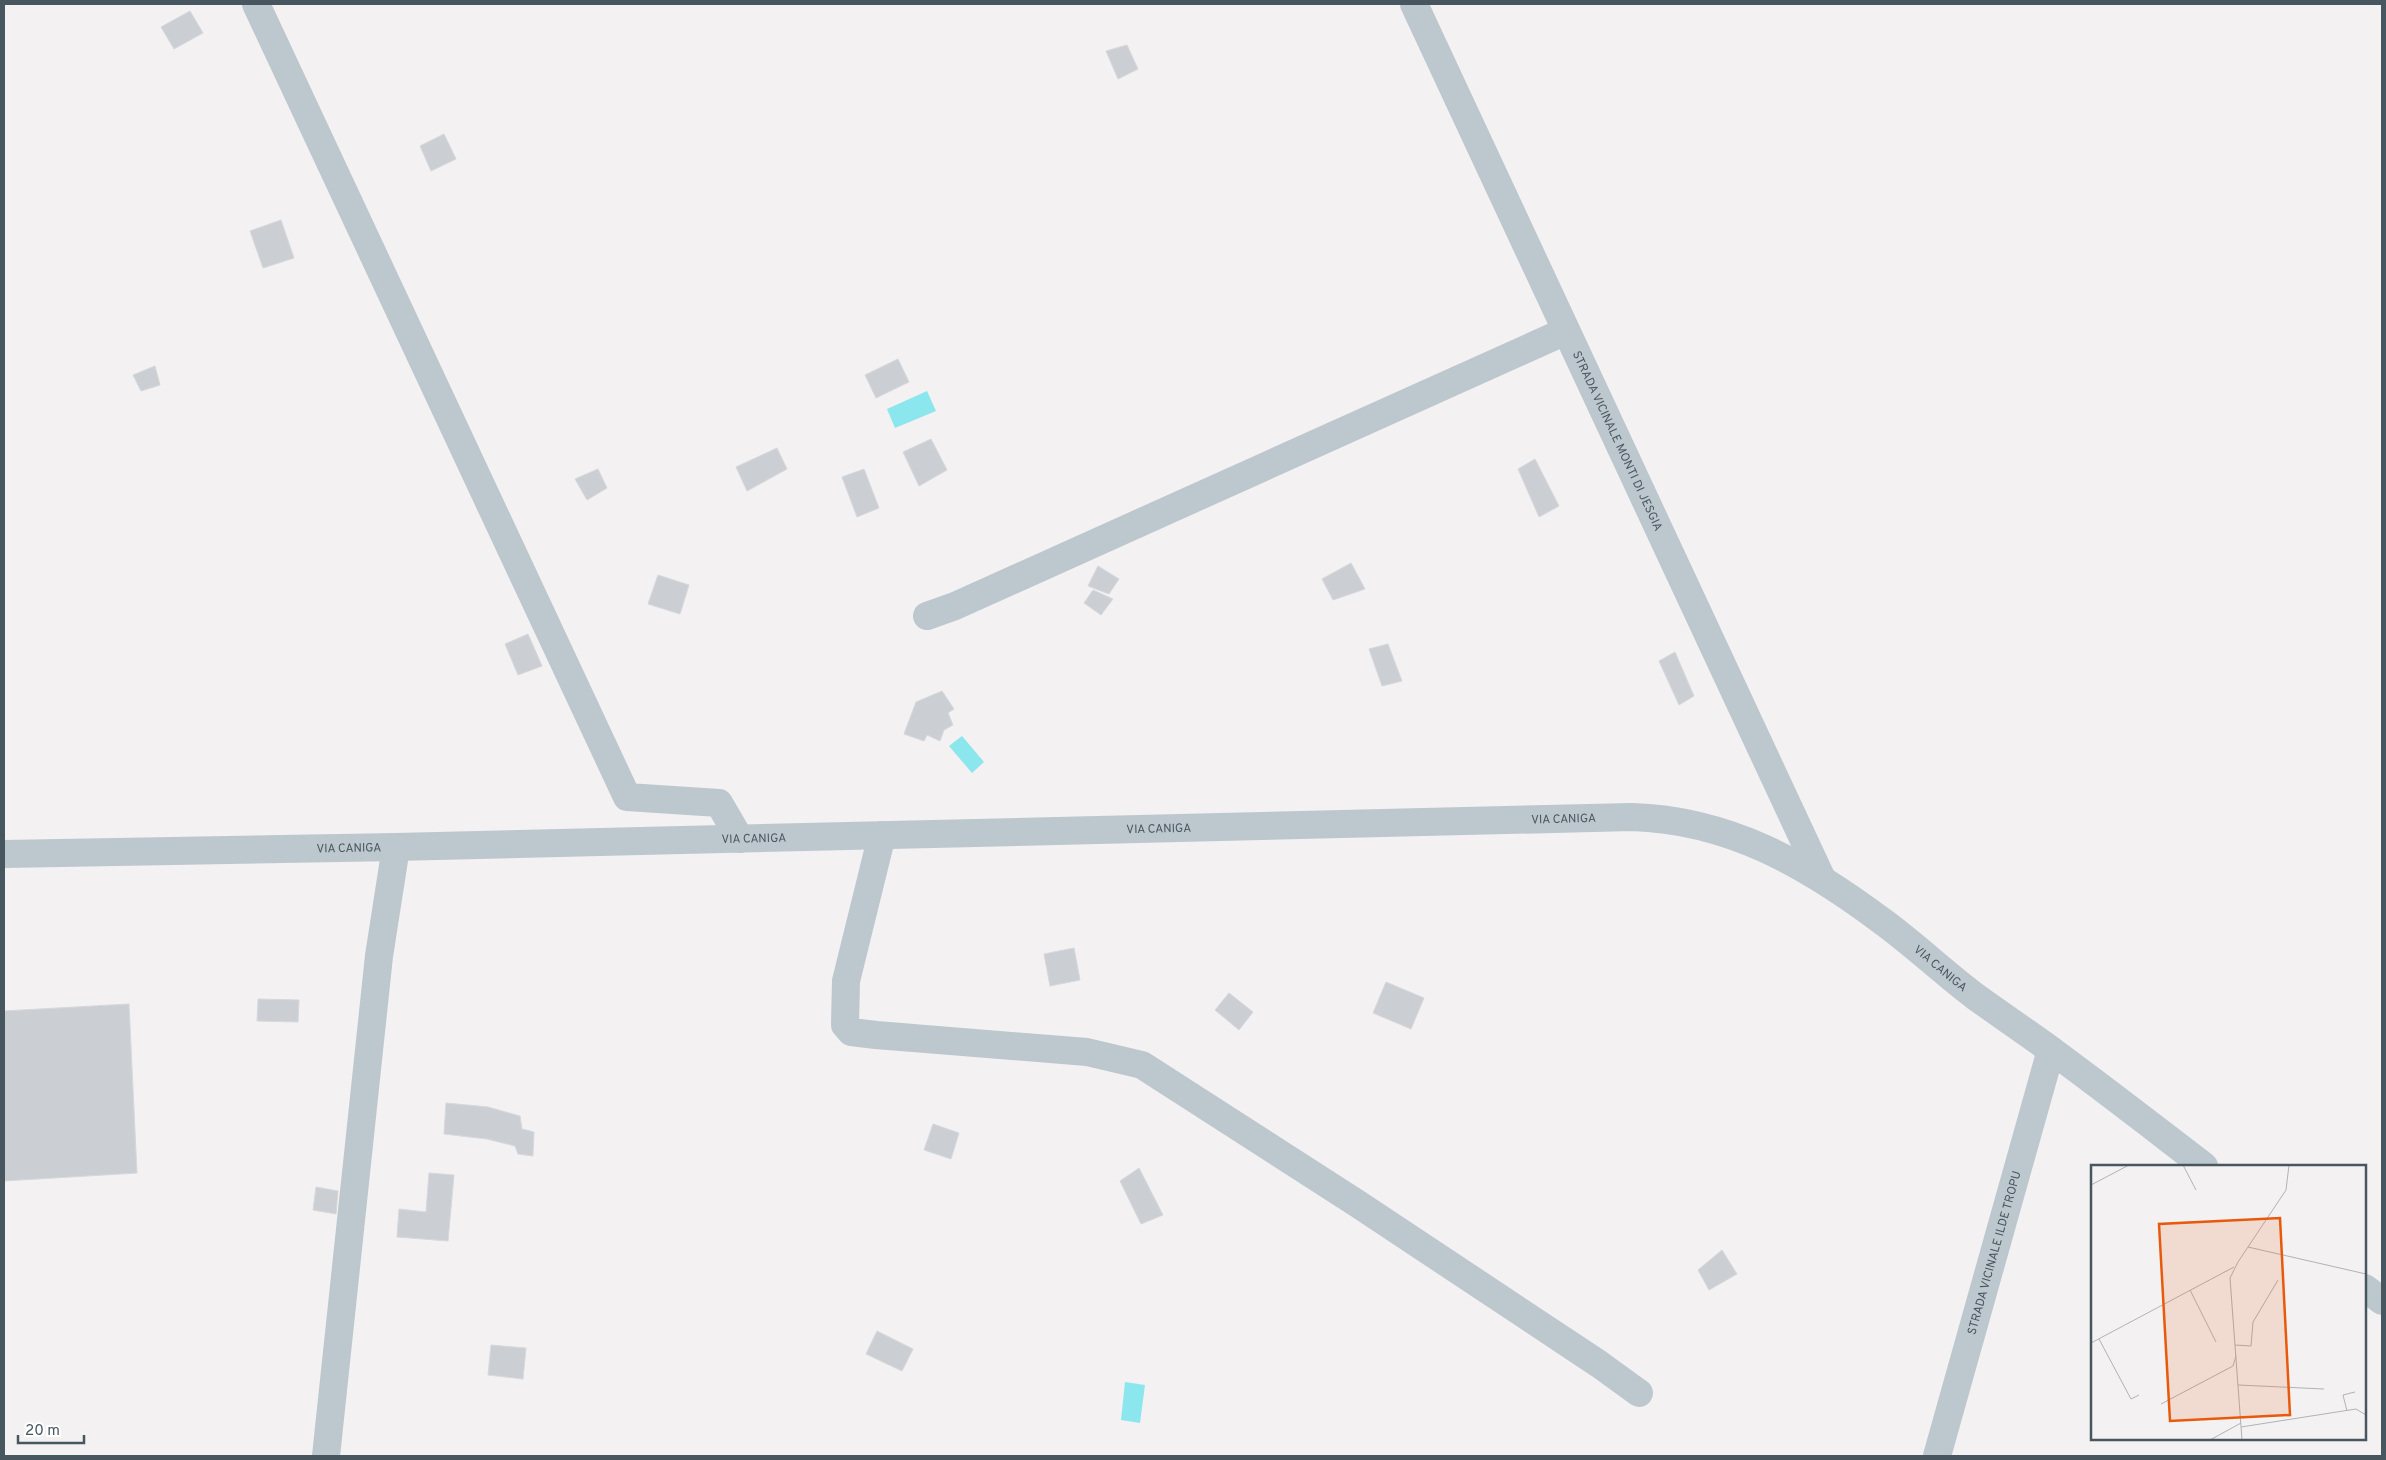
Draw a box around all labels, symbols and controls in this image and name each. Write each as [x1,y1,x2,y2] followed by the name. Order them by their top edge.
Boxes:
[1568,349,1666,534] street label: STRADA VICINALE MONTI DI JESGIA
[1531,811,1596,828] street label: VIA CANIGA
[1126,821,1191,838] street label: VIA CANIGA
[721,831,787,848] street label: VIA CANIGA
[316,840,382,857] street label: VIA CANIGA
[1910,942,1970,996] street label: VIA CANIGA
[2091,1165,2366,1440] inset map
[1964,1169,2026,1337] street label: STRADA VICINALE ILDE TROPU
[18,1412,84,1444] scale bar
[25,1422,60,1441] text: 20 m

